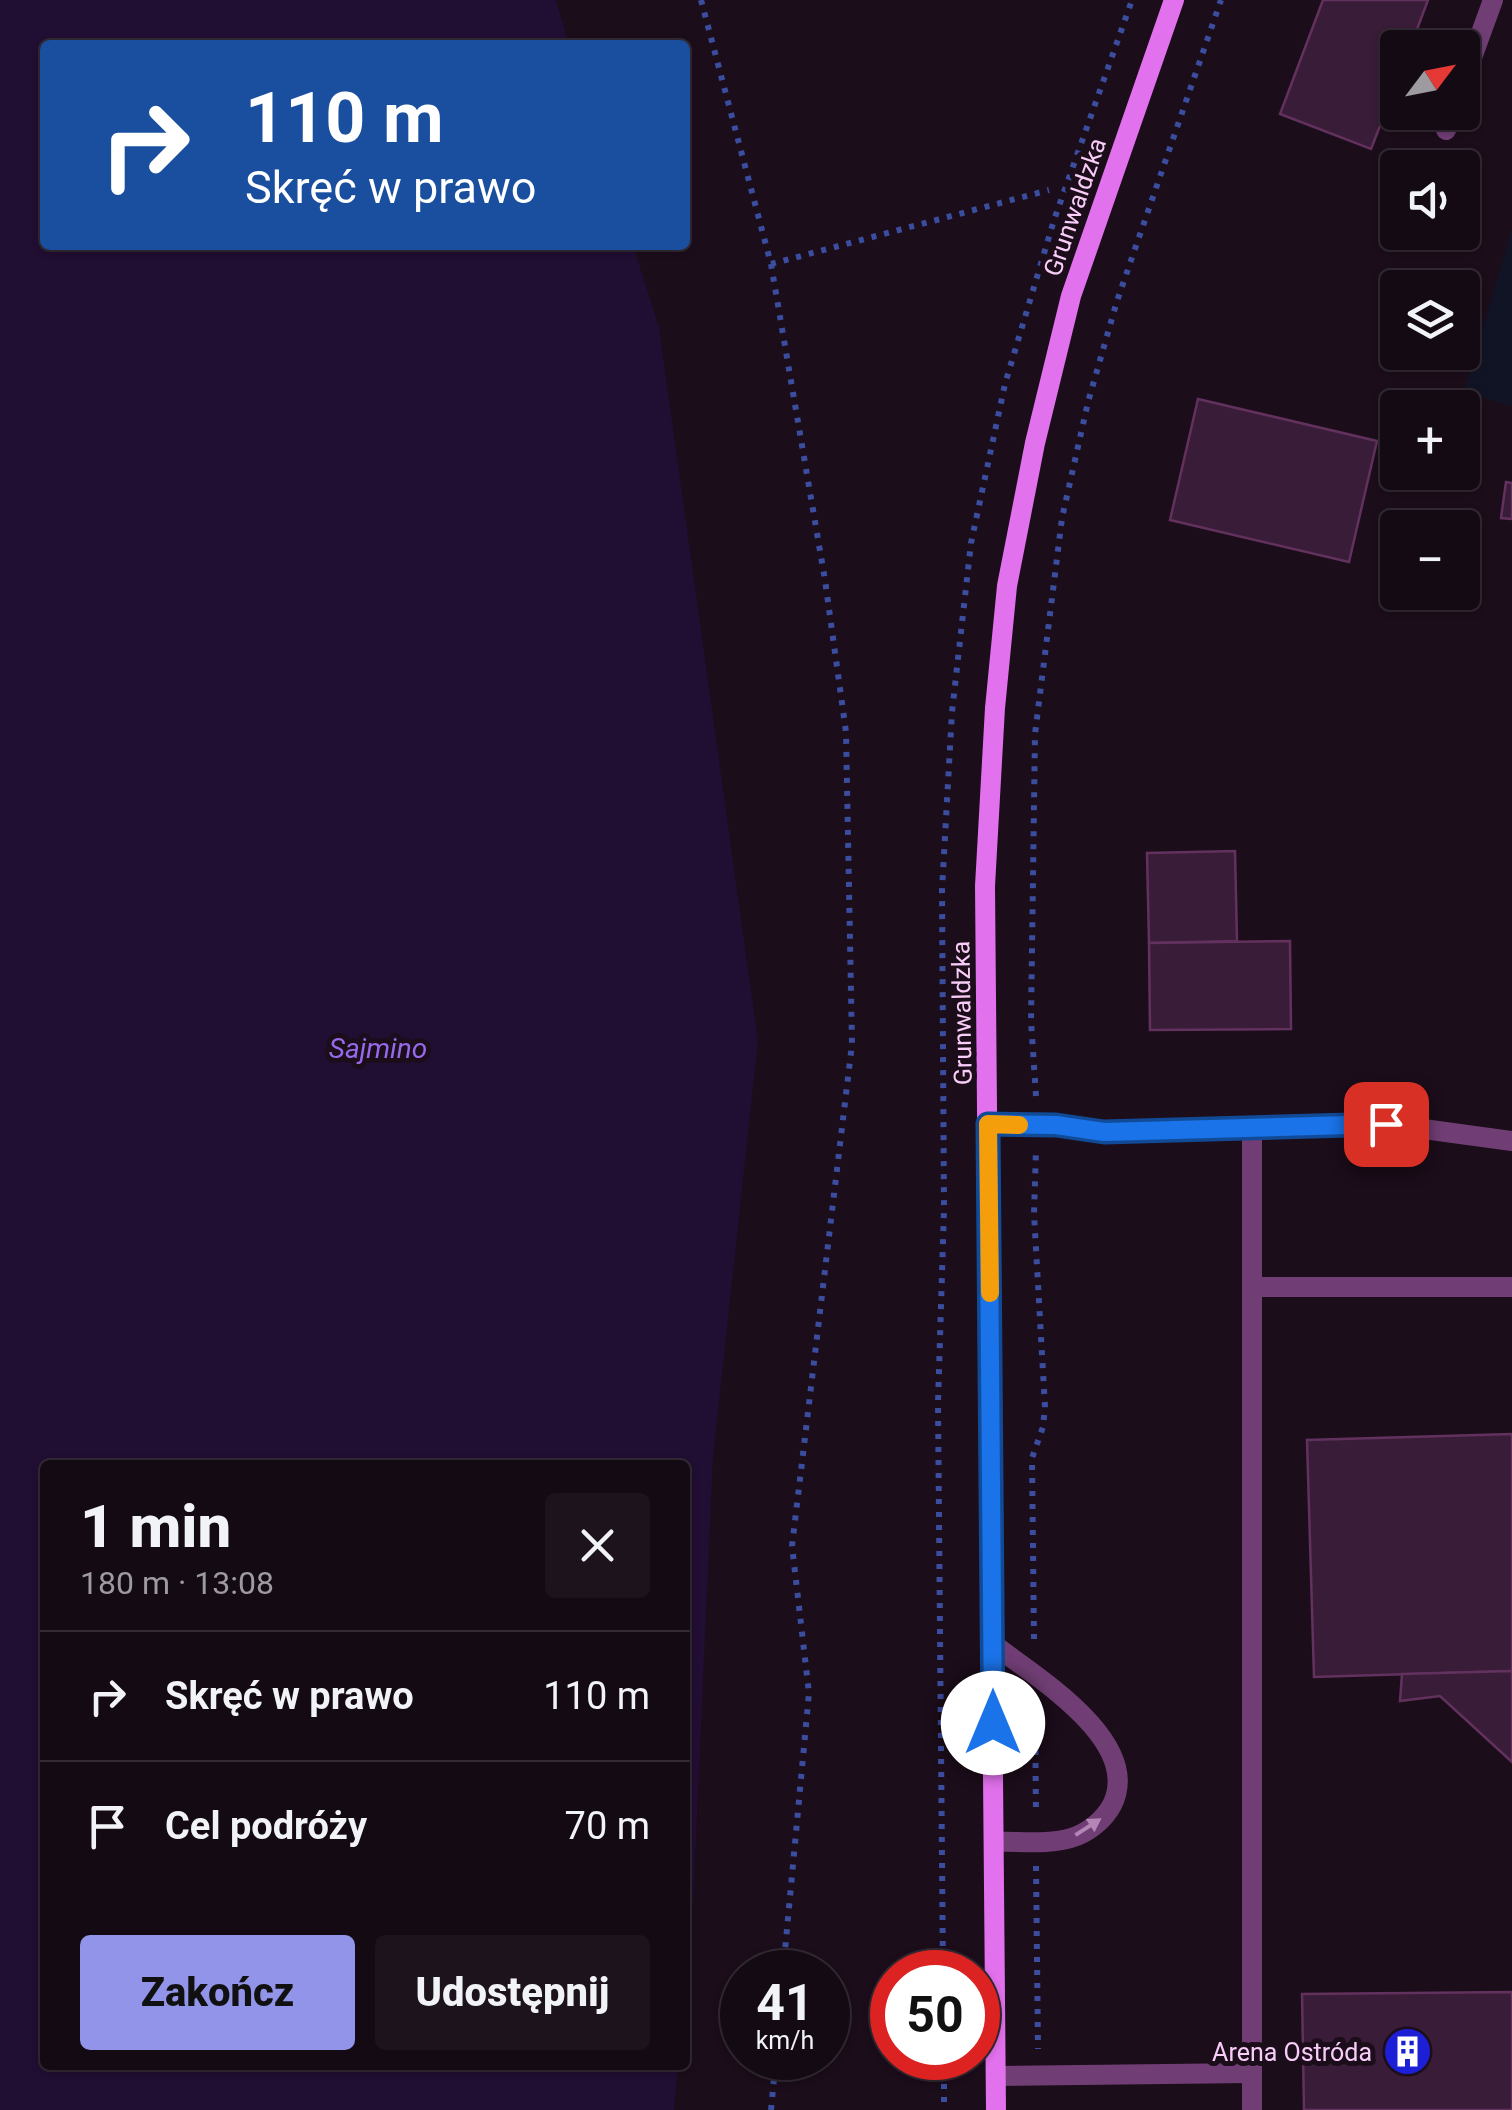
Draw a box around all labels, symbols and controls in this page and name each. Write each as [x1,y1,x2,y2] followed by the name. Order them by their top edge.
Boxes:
[1380,30,1480,130] north arrow
[1380,30,1480,610] map controls
[245,77,444,159] text: 110 m
[80,80,210,210] icon: right
[1038,134,1112,280] street label: Grunwaldzka
[1380,150,1480,250] button: sound
[245,161,537,214] text: Skręć w prawo
[1380,270,1480,370] button: layers
[1380,390,1480,490] button: +
[1380,510,1480,610] button: −
[946,941,978,1085] street label: Grunwaldzka
[329,1032,427,1065] water label: Sajmino
[1344,1082,1429,1167] pin
[1359,1097,1414,1152] icon: arrive
[80,1491,231,1562] text: 1 min
[545,1493,650,1598] button: close
[80,1564,274,1602] text: 180 m · 13:08
[80,1669,135,1724] icon: right
[941,1671,1045,1775] position arrow
[165,1674,414,1718] text: Skręć w prawo
[543,1674,650,1718] text: 110 m
[80,1799,135,1854] icon: arrive
[165,1804,367,1848] text: Cel podróży
[565,1804,650,1848] text: 70 m
[1074,1818,1101,1838] one-way arrow
[80,1935,355,2050] button: Zakończ
[375,1935,650,2050] button: Udostępnij
[870,1950,1000,2080] speed limit sign: 50
[756,1974,814,2032] text: 41
[756,2026,814,2055] text: km/h
[1381,2026,1433,2078] building icon: Arena Ostróda
[1212,2038,1372,2067] place label: Arena Ostróda

